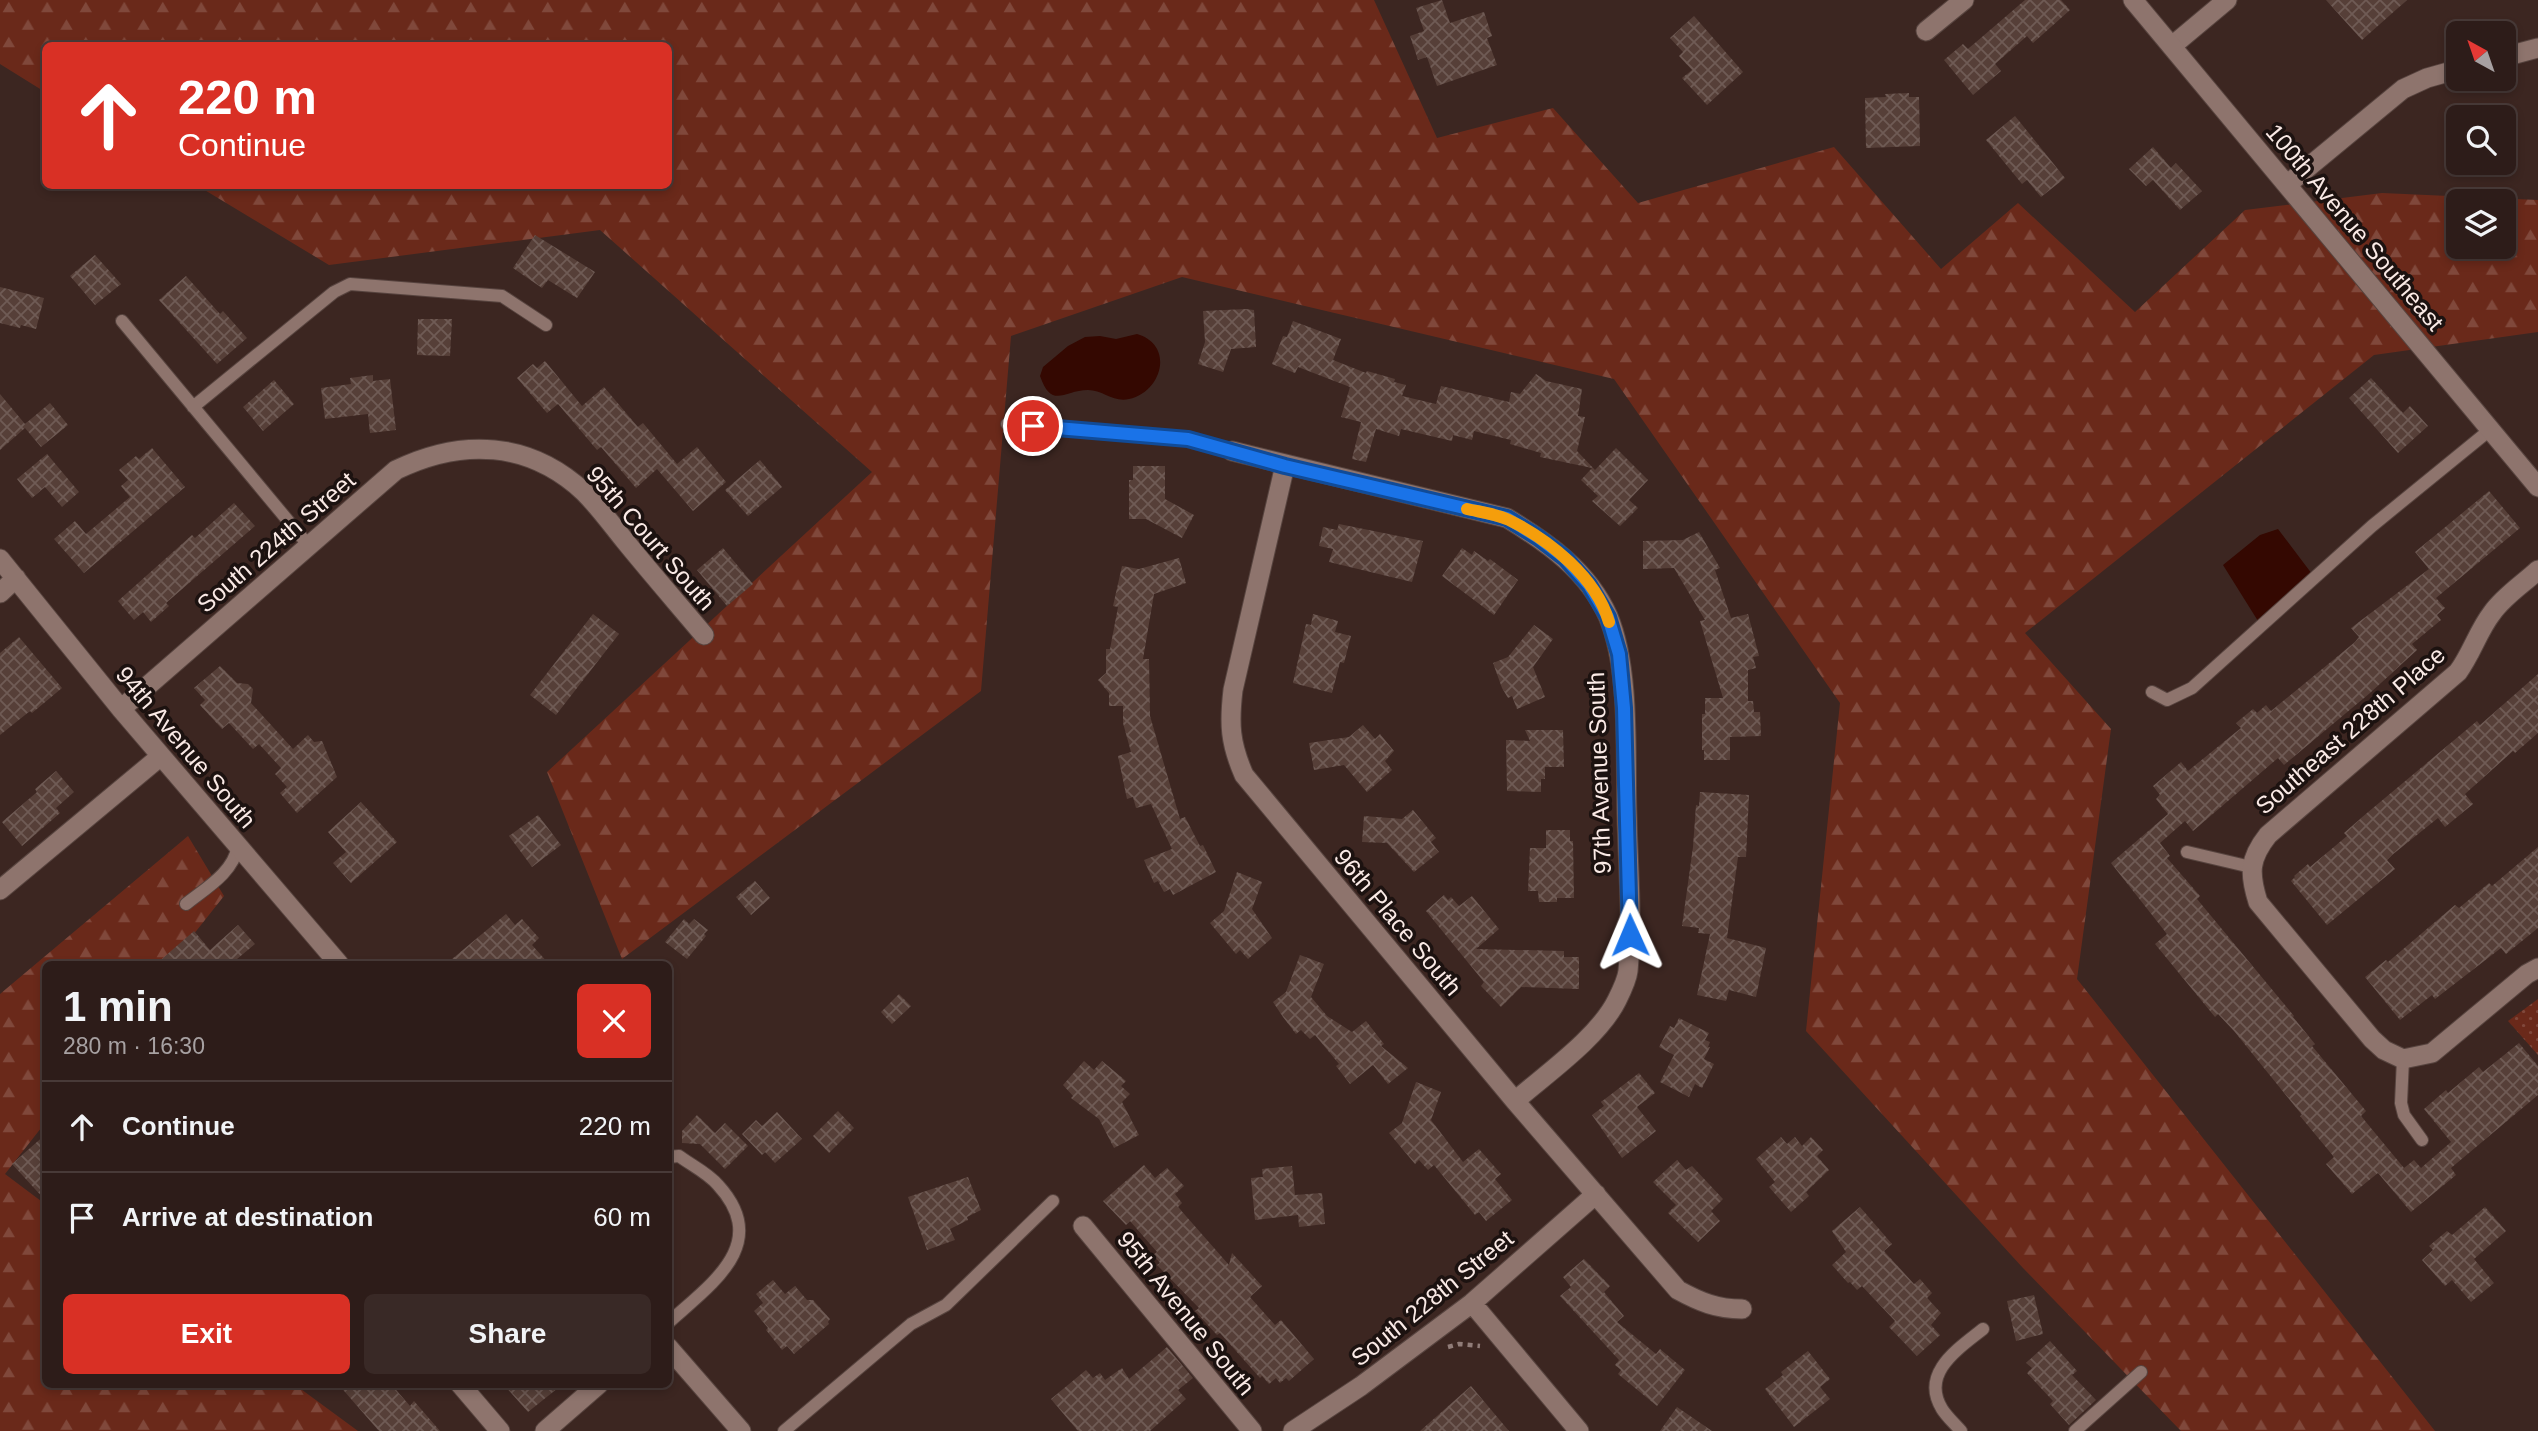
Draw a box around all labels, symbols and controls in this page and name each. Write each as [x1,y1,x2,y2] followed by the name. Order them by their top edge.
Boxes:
[2446,21,2516,91] north arrow
[2446,21,2516,259] map controls
[63,70,154,161] icon: ahead
[178,70,317,124] text: 220 m
[2446,105,2516,175] button: search
[2261,118,2449,336] street label: 100th Avenue Southeast
[178,127,306,163] text: Continue
[2446,189,2516,259] button: layers
[1003,396,1063,456] pin
[1014,407,1052,445] icon: arrive
[581,461,721,615] street label: 95th Court South
[192,466,361,618] street label: South 224th Street
[2250,641,2450,819] street label: Southeast 228th Place
[111,661,261,833] street label: 94th Avenue South
[1582,671,1616,875] street label: 97th Avenue South
[1329,843,1467,1001] street label: 96th Place South
[1593,898,1667,972] position arrow
[63,983,173,1030] text: 1 min
[577,984,651,1058] button: close
[63,1033,205,1059] text: 280 m · 16:30
[63,1108,101,1146] icon: ahead
[122,1111,235,1141] text: Continue
[579,1111,651,1141] text: 220 m
[63,1199,101,1237] icon: arrive
[122,1202,373,1232] text: Arrive at destination
[593,1202,651,1232] text: 60 m
[1346,1224,1519,1371] street label: South 228th Street
[1112,1226,1260,1400] street label: 95th Avenue South
[63,1294,350,1374] button: Exit
[364,1294,651,1374] button: Share

